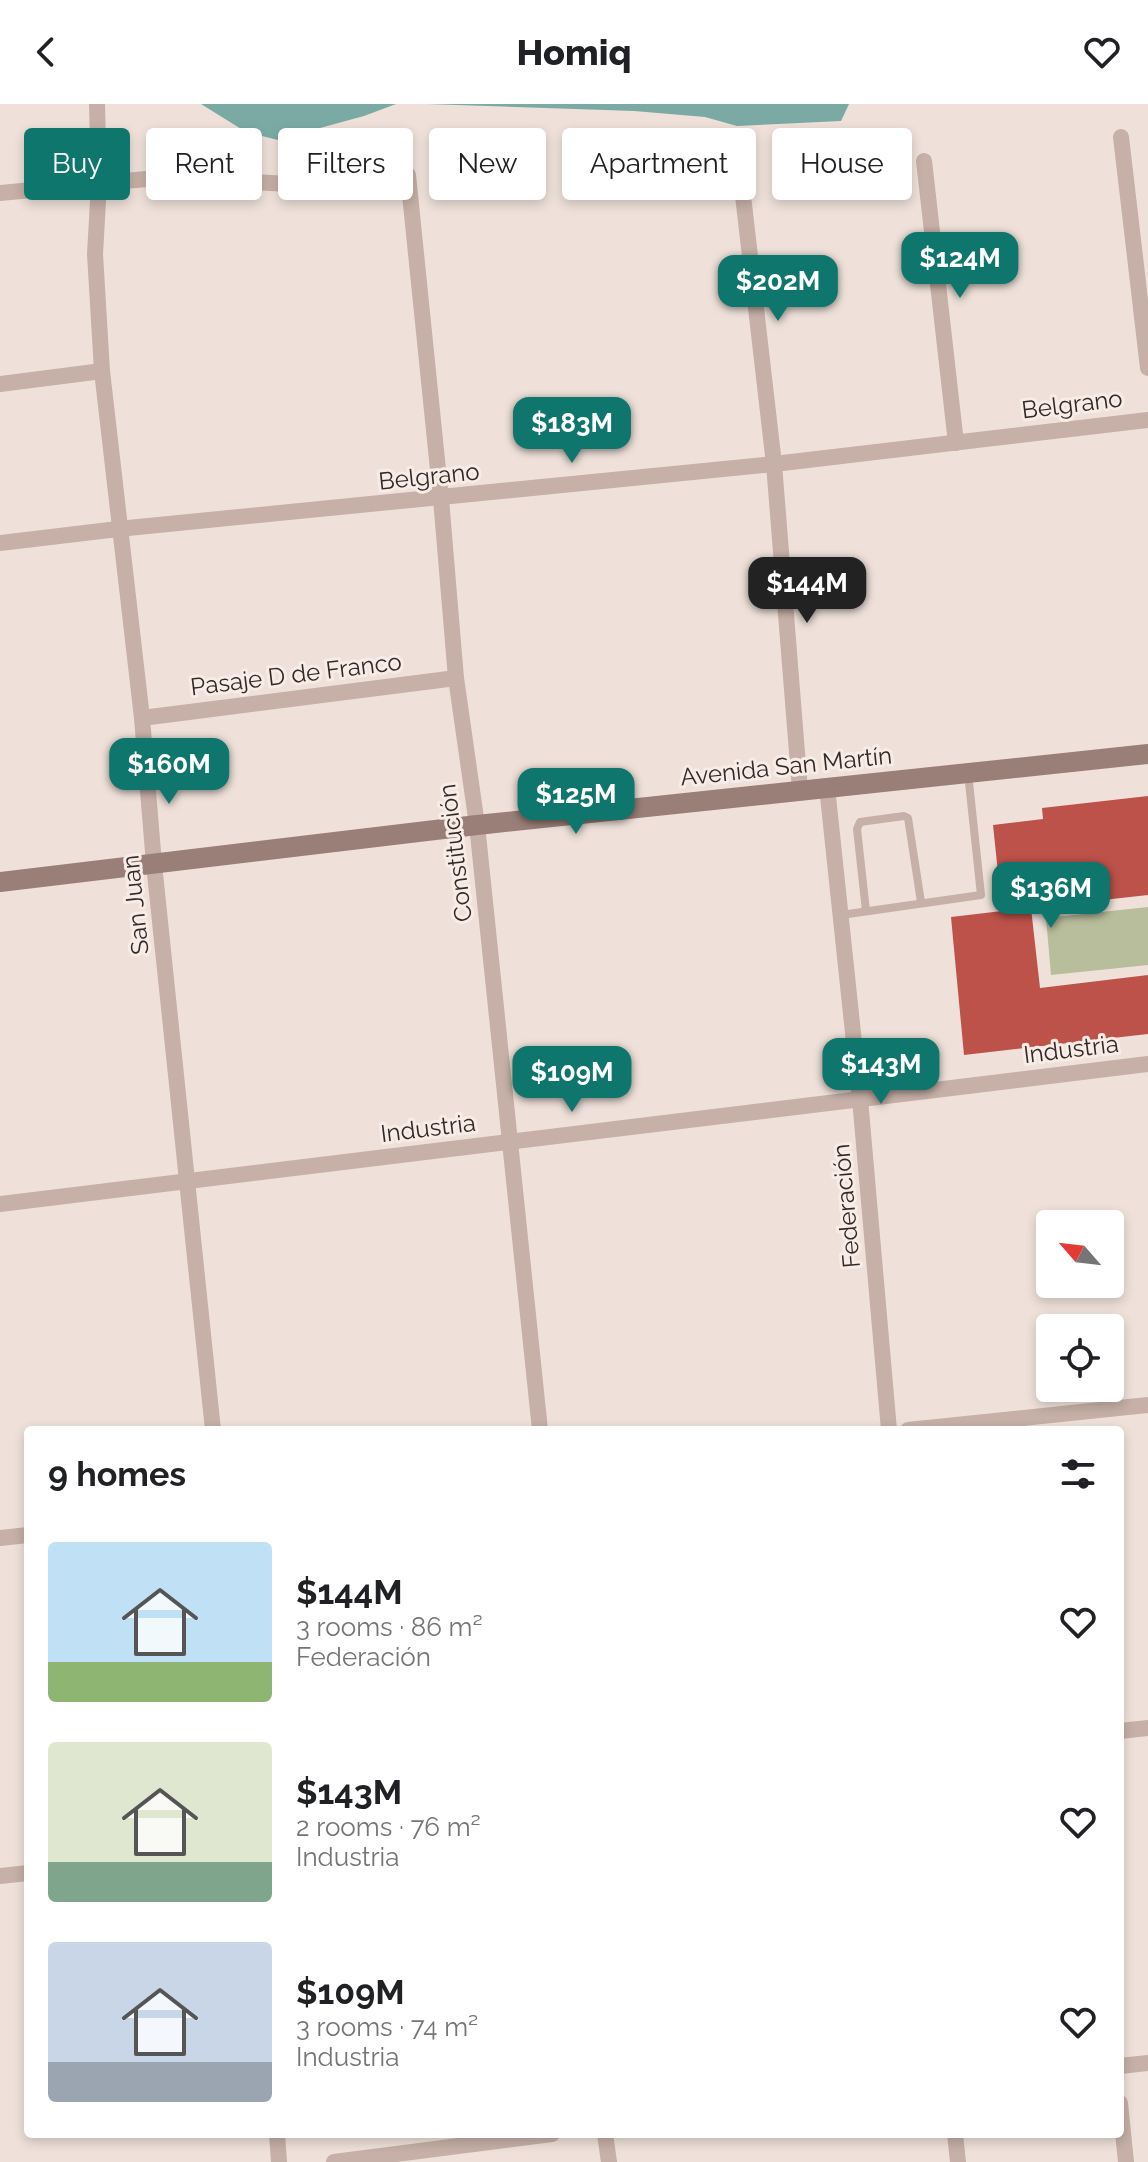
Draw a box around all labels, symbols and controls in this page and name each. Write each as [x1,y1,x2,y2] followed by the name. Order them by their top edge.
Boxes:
[24,30,68,74] icon: back
[1080,30,1124,74] icon: heart
[517,31,631,73] text: Homiq
[24,128,130,200] chip: Buy
[146,128,262,200] chip: Rent
[278,128,413,200] chip: Filters
[429,128,546,200] chip: New
[562,128,756,200] chip: Apartment
[772,128,912,200] chip: House
[904,232,1016,300] pin: $124M
[919,243,1001,273] text: $124M
[722,255,834,323] pin: $202M
[736,266,820,296] text: $202M
[1020,383,1124,425] street label: Belgrano
[516,397,628,465] pin: $183M
[531,408,613,438] text: $183M
[377,456,481,496] street label: Belgrano
[751,557,863,625] pin: $144M
[766,568,848,598] text: $144M
[189,647,403,701] street label: Pasaje D de Franco
[113,738,225,806] pin: $160M
[679,740,893,792] street label: Avenida San Martín
[127,749,211,779] text: $160M
[520,768,632,836] pin: $125M
[536,779,616,809] text: $125M
[432,782,478,924] street label: Constitución
[115,854,155,956] street label: San Juan
[995,862,1107,930] pin: $136M
[1010,873,1092,903] text: $136M
[1022,1029,1120,1069] street label: Industria
[825,1038,937,1106] pin: $143M
[516,1046,628,1114] pin: $109M
[840,1049,922,1079] text: $143M
[530,1057,614,1087] text: $109M
[379,1108,477,1148] street label: Industria
[826,1143,866,1269] street label: Federación
[1036,1210,1124,1298] north arrow
[1036,1210,1124,1402] map controls
[1036,1314,1124,1402] button: locate
[1056,1452,1100,1496] icon: filters
[48,1454,186,1494] text: 9 homes
[296,1572,403,1612] text: $144M
[112,1574,208,1670] icon: home
[1056,1600,1100,1644] icon: heart
[296,1612,483,1642] text: 3 rooms · 86 m²
[296,1642,431,1672] text: Federación
[296,1772,402,1812] text: $143M
[112,1774,208,1870] icon: home
[1056,1800,1100,1844] icon: heart
[296,1812,481,1842] text: 2 rooms · 76 m²
[296,1842,399,1872] text: Industria
[296,1972,405,2012] text: $109M
[112,1974,208,2070] icon: home
[1056,2000,1100,2044] icon: heart
[296,2012,478,2042] text: 3 rooms · 74 m²
[296,2042,399,2072] text: Industria

